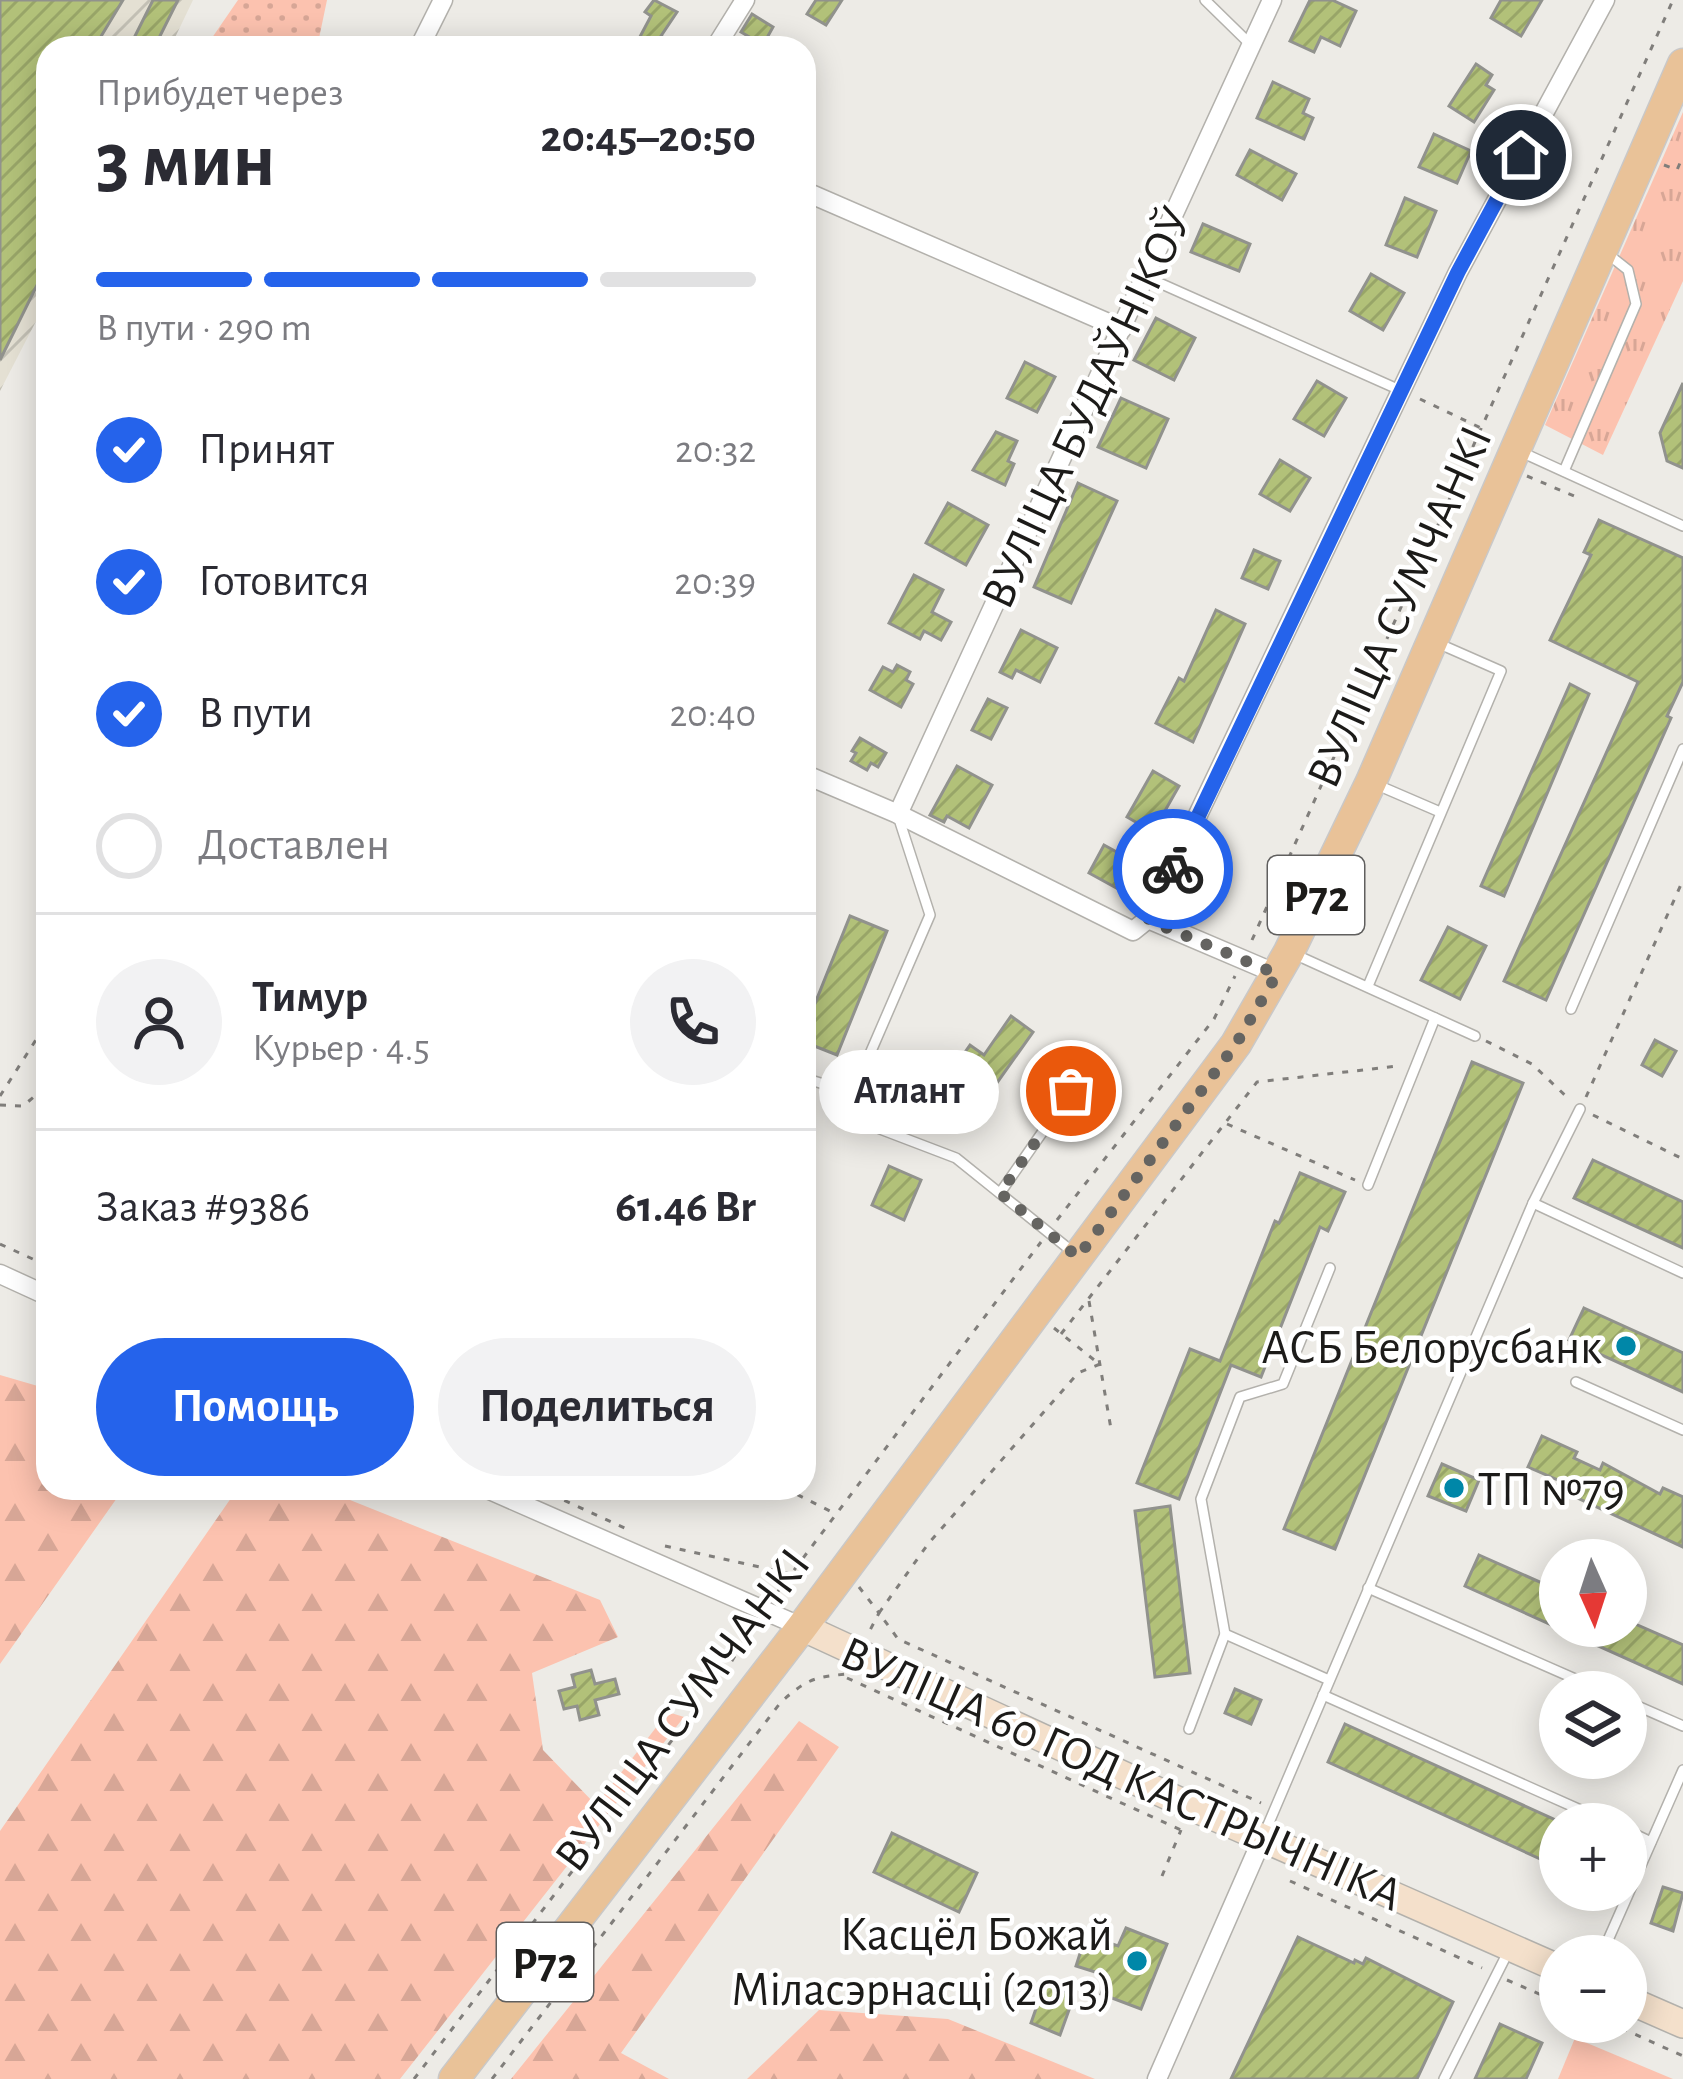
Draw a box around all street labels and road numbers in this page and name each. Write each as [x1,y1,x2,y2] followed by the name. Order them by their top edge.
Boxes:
[971,199,1202,616] street label: ВУЛІЦА БУДАЎНІКОЎ
[1299,419,1502,795] street label: ВУЛІЦА СУМЧАНКІ
[1268,856,1364,934] road number: Р72
[547,1541,820,1881] street label: ВУЛІЦА СУМЧАНКІ
[833,1629,1409,1921] street label: ВУЛІЦА 60 ГОД КАСТРЫЧНІКА
[497,1923,593,2001] road number: Р72

